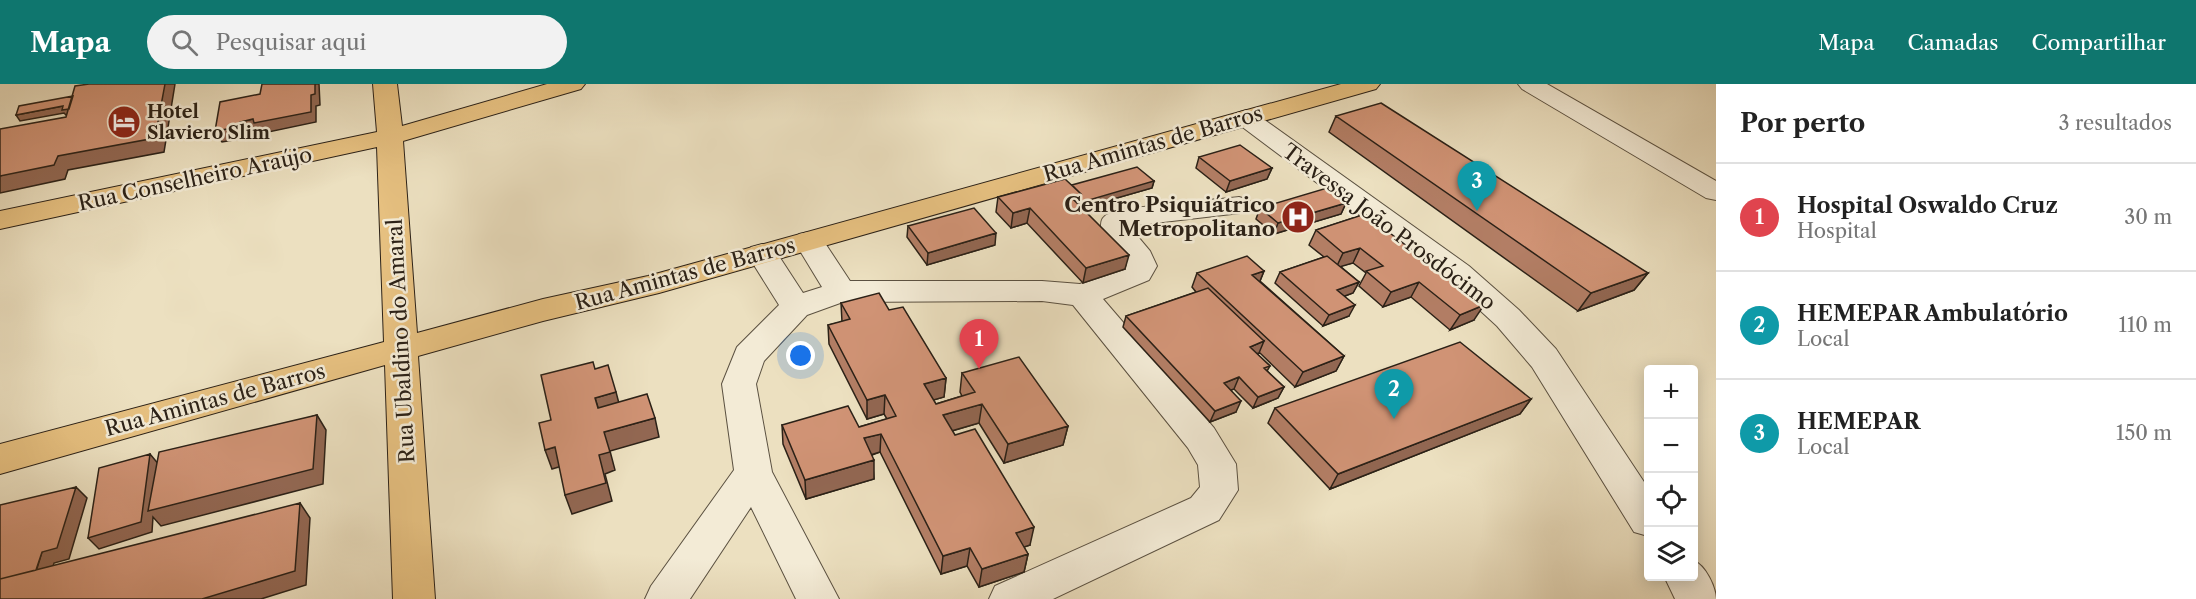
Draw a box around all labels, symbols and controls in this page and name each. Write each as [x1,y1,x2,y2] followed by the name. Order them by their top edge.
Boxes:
[147,15,567,69] search box
[30,25,111,59] text: Mapa
[168,26,201,59] icon: search
[216,29,366,56] text: Pesquisar aqui
[1818,30,1874,55] text: Mapa
[1907,30,1998,55] text: Camadas
[2031,30,2166,55] text: Compartilhar
[1040,100,1265,187] street label: Rua Amintas de Barros
[147,101,270,144] place label: Hotel Slaviero Slim
[106,104,142,140] hotel icon: Hotel Slaviero Slim
[1740,107,1865,139] text: Por perto
[2059,111,2172,135] text: 3 resultados
[1278,138,1501,315] street label: Travessa João Prosdócimo
[76,142,314,216] street label: Rua Conselheiro Araújo
[1458,162,1496,211] pin: 3
[1064,192,1275,241] place label: Centro Psiquiátrico Metropolitano
[1797,192,2058,219] text: Hospital Oswaldo Cruz
[1280,199,1316,235] hospital icon: Centro Psiquiátrico Metropolitano
[1755,205,1764,229] text: 1
[2124,205,2172,229] text: 30 m
[382,218,419,464] street label: Rua Ubaldino do Amaral
[1797,219,1877,243] text: Hospital
[572,232,798,315] street label: Rua Amintas de Barros
[1797,300,2068,327] text: HEMEPAR Ambulatório
[1754,313,1765,337] text: 2
[2119,313,2172,337] text: 110 m
[960,320,998,369] pin: 1
[1797,327,1849,351] text: Local
[786,341,815,370] your location
[102,358,328,441] street label: Rua Amintas de Barros
[1644,365,1698,581] map controls
[1644,365,1698,419] button: +
[1374,370,1414,419] pin: 2
[1797,408,1920,435] text: HEMEPAR
[1644,419,1698,473] button: −
[1754,421,1765,445] text: 3
[2116,421,2172,445] text: 150 m
[1797,435,1849,459] text: Local
[1644,473,1698,527] button: locate
[1644,527,1698,581] button: layers

